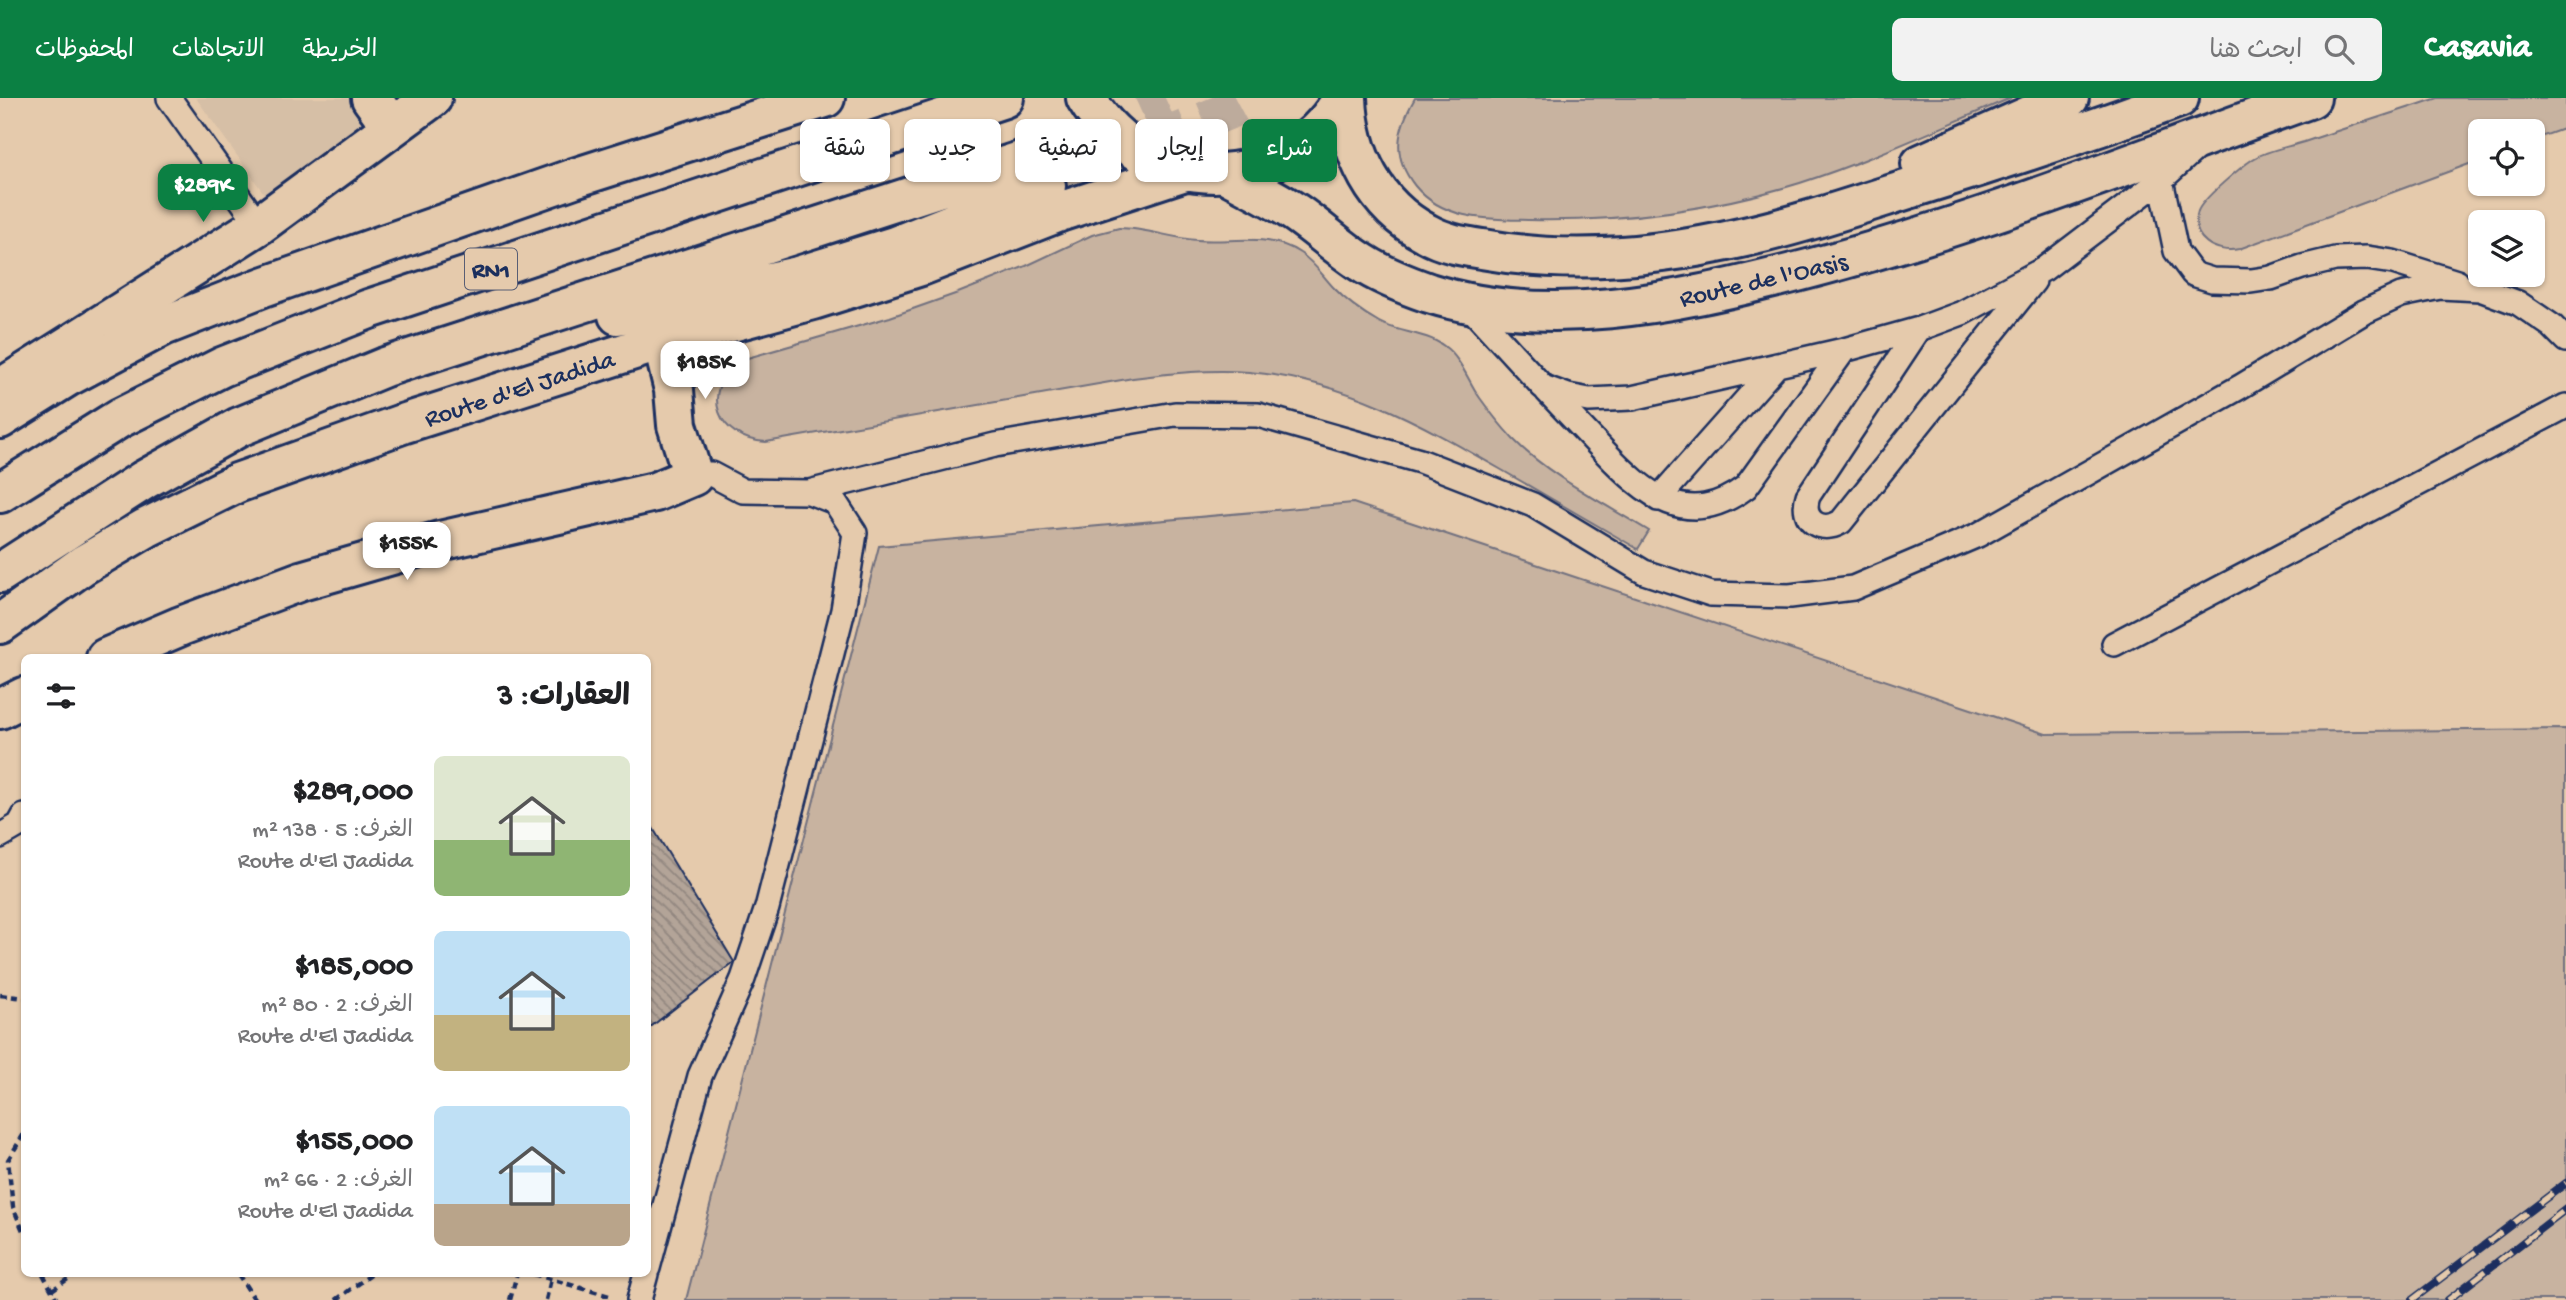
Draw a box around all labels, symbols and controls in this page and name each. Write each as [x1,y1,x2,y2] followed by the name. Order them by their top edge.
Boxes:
[1892,18,2382,81] search box
[2320,30,2358,68] icon: search
[2424,30,2531,68] text: Casavia
[35,37,134,66] text: المحفوظات
[172,37,265,66] text: الاتجاهات
[303,37,377,66] text: الخريطة
[2209,37,2302,68] text: ابحث هنا
[800,119,890,182] chip: شقة
[904,119,1001,182] chip: جديد
[1015,119,1121,182] chip: تصفية
[1135,119,1228,182] chip: إيجار
[1242,119,1337,182] chip: شراء
[2468,119,2545,287] map controls
[2468,119,2545,196] button: locate
[154,164,252,224] pin: $289K
[174,173,232,200] text: $289K
[2468,210,2545,287] button: layers
[465,248,517,289] road number: RN1
[1677,248,1852,317] street label: Route de l'Oasis
[656,342,754,401] pin: $185K
[421,345,621,437] street label: Route d'El Jadida
[677,350,733,377] text: $185K
[358,522,456,582] pin: $155K
[379,531,435,558] text: $155K
[42,677,80,715] icon: filters
[497,681,630,716] text: العقارات: 3
[293,776,413,811] text: $289,000
[490,784,574,868] icon: home
[252,818,413,845] text: الغرف: 5 · 138 m²
[238,849,413,876] text: Route d'El Jadida
[295,951,413,986] text: $185,000
[490,959,574,1043] icon: home
[261,993,413,1020] text: الغرف: 2 · 80 m²
[238,1024,413,1051] text: Route d'El Jadida
[295,1126,413,1161] text: $155,000
[490,1134,574,1218] icon: home
[264,1168,413,1195] text: الغرف: 2 · 66 m²
[238,1199,413,1226] text: Route d'El Jadida

